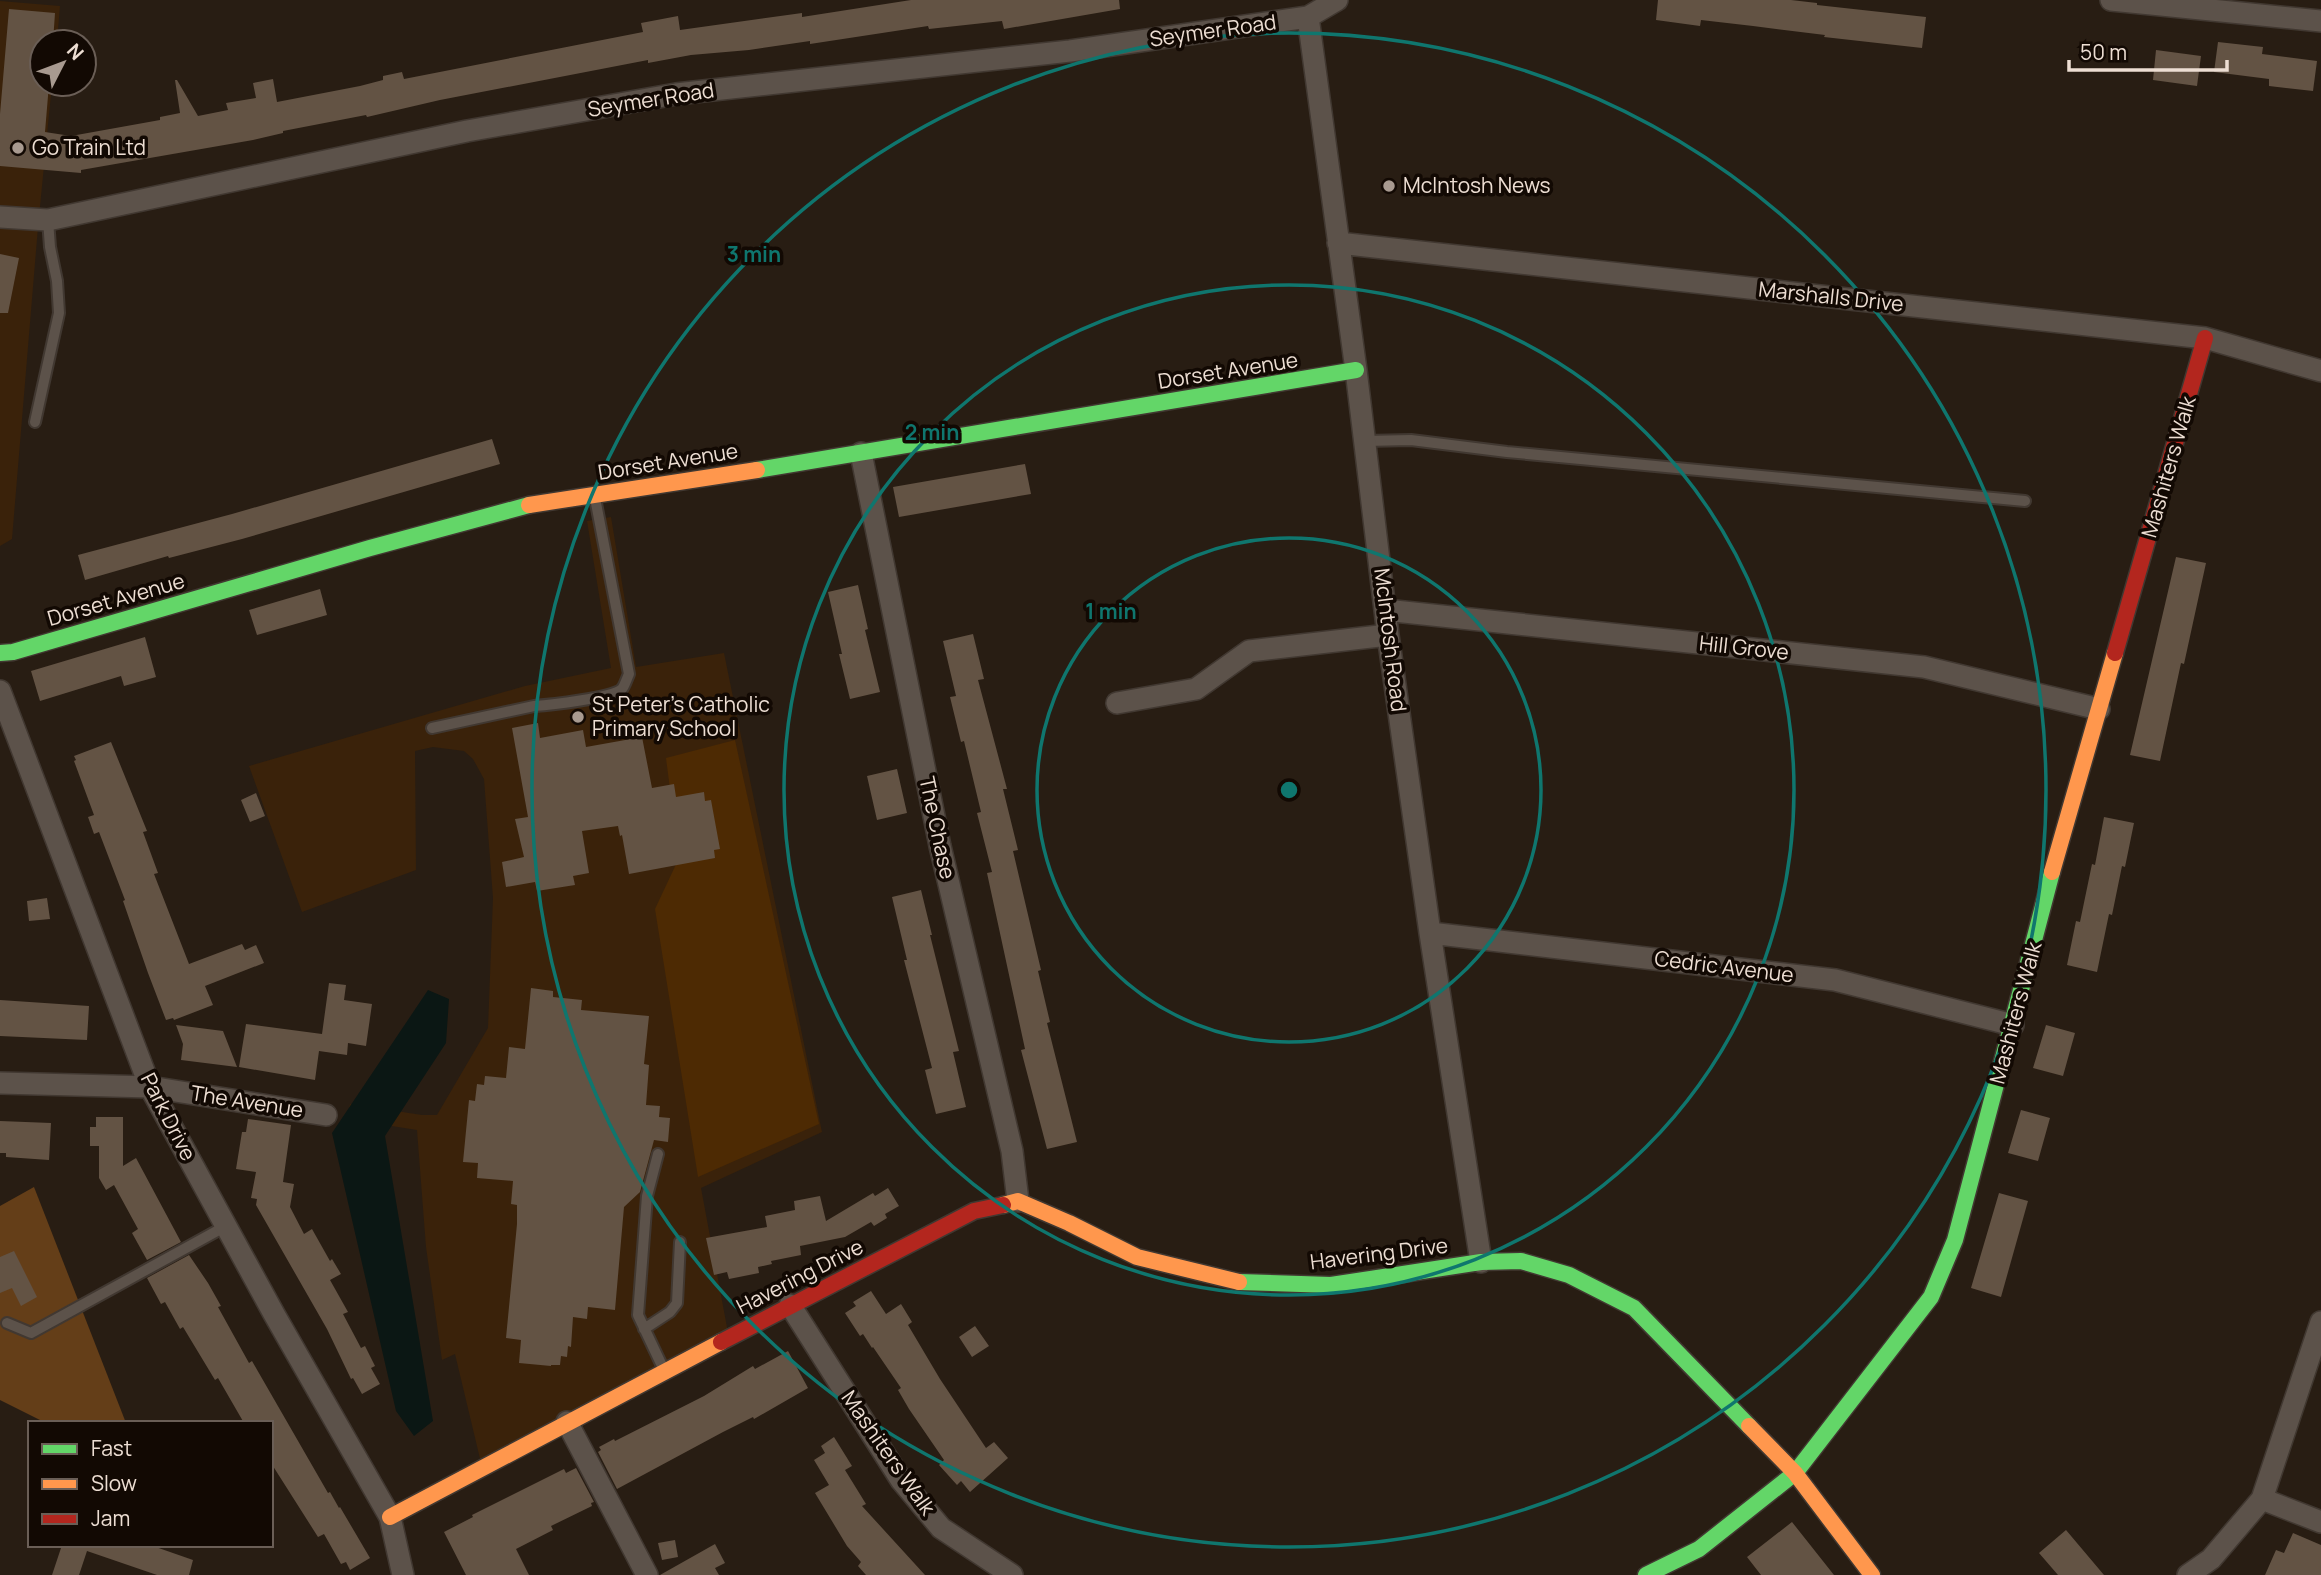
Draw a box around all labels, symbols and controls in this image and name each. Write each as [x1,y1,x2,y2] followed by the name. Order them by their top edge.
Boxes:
[1148,7,1278,53] street label: Seymer Road
[28,28,98,98] north arrow
[2069,28,2226,72] scale bar
[61,38,90,65] text: N
[2080,38,2127,66] text: 50 m
[586,75,716,123] street label: Seymer Road
[32,133,146,161] place label: Go Train Ltd
[10,140,26,156] marker: Go Train Ltd
[1403,171,1551,199] place label: McIntosh News
[1381,178,1397,194] marker: McIntosh News
[727,240,781,268] text: 3 min
[1757,274,1905,318] street label: Marshalls Drive
[1156,345,1300,395] street label: Dorset Avenue
[2134,392,2202,541] street label: Mashiters Walk
[905,418,959,446] text: 2 min
[596,436,740,486] street label: Dorset Avenue
[44,566,188,632] street label: Dorset Avenue
[1368,566,1414,713] street label: McIntosh Road
[1085,597,1137,625] text: 1 min
[1698,628,1790,666] street label: Hill Grove
[592,690,770,742] place label: St Peter's Catholic Primary School
[570,709,586,725] marker: St Peter's Catholic Primary School
[913,774,962,882] street label: The Chase
[1277,778,1301,802] centre of rings
[1983,938,2048,1087] street label: Mashiters Walk
[1653,944,1795,988] street label: Cedric Avenue
[135,1068,203,1165] street label: Park Drive
[189,1078,305,1124] street label: The Avenue
[1308,1231,1449,1275] street label: Havering Drive
[731,1232,868,1320] street label: Havering Drive
[835,1385,943,1521] street label: Mashiters Walk
[28,1421,273,1547] legend
[91,1434,132,1462] text: Fast
[91,1469,137,1497] text: Slow
[91,1504,130,1532] text: Jam

